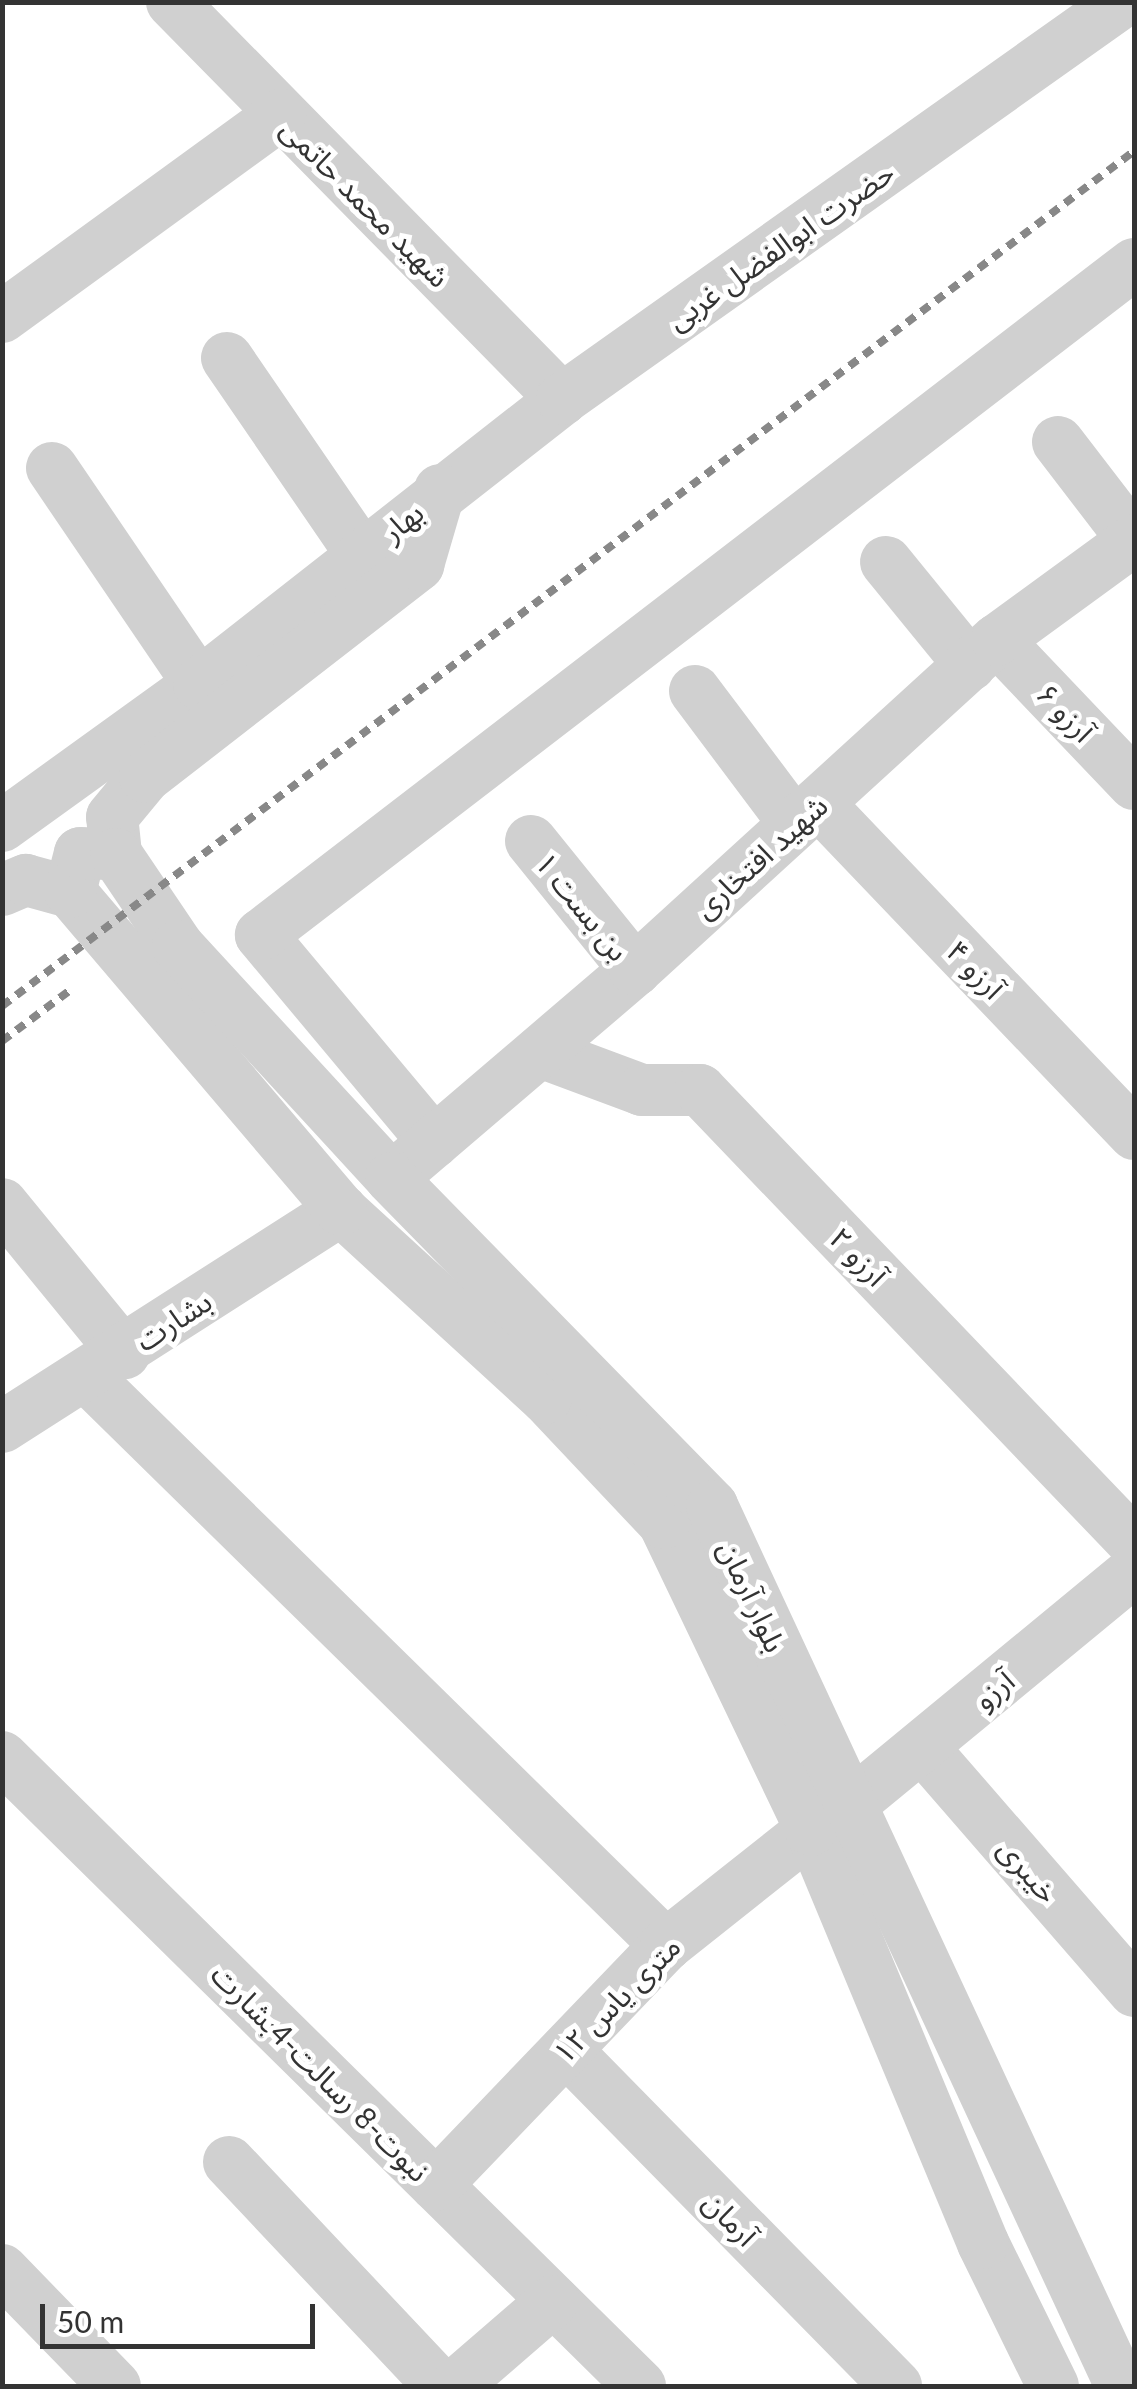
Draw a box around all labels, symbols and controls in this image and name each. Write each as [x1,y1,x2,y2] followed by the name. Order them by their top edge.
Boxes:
[274,110,458,294] street label: شهید محمد حاتمی
[660,153,900,337] street label: حضرت ابوالفضل غربی
[374,493,430,549] street label: بهار
[1030,675,1102,749] street label: آرزو ۶
[686,787,834,925] street label: شهید افتخاری
[528,845,638,967] street label: بن بست ۱
[940,932,1012,1006] street label: آرزو ۴
[823,1219,895,1293] street label: آرزو ۲
[128,1282,218,1358] street label: بشارت
[712,1534,794,1658] street label: بلوار آرمان
[965,1662,1021,1716] street label: آرزو
[991,1830,1067,1910] street label: خیبری
[545,1928,687,2070] street label: ۱۲ متری یاس
[205,1956,437,2188] street label: نبوت-8 رسالت-4بشارت
[697,2183,765,2253] street label: آرمان
[45,2284,320,2346] scale bar
[57,2303,124,2339] text: 50 m

